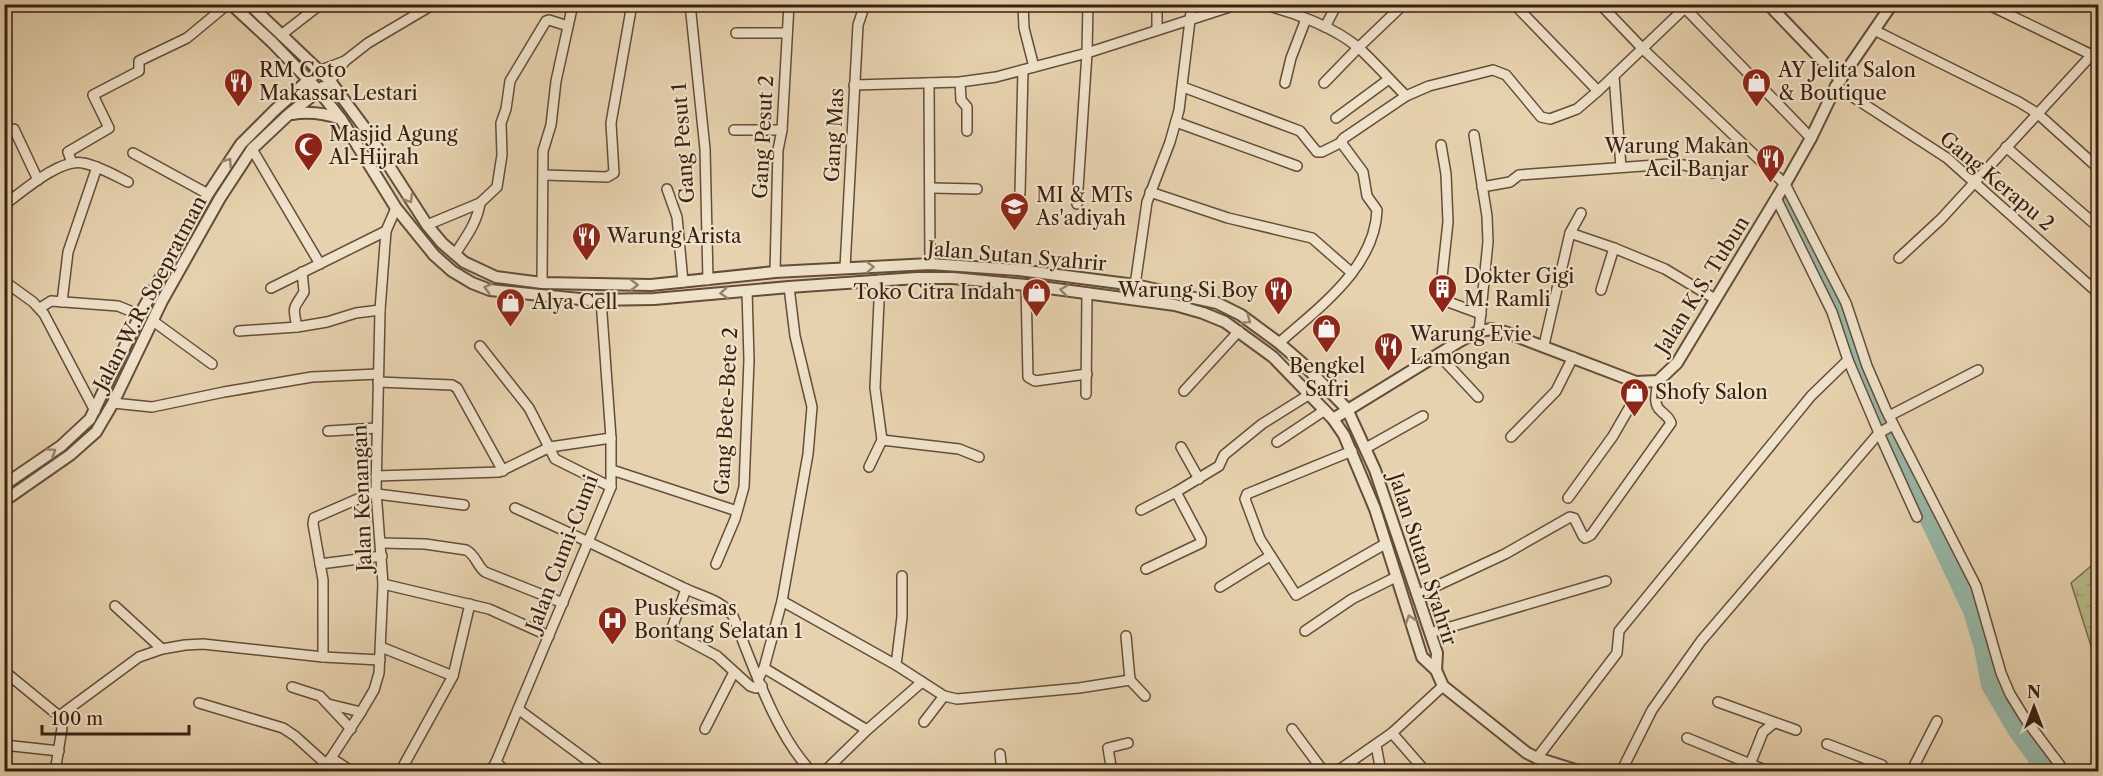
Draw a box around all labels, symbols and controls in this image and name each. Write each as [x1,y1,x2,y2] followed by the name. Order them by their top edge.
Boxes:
[259,58,418,105] place label: RM Coto Makassar Lestari
[1777,58,1916,105] place label: AY Jelita Salon & Boutique
[222,66,254,108] restaurant icon: RM Coto Makassar Lestari
[1741,66,1773,108] shop icon: AY Jelita Salon & Boutique
[748,75,778,199] street label: Gang Pesut 2
[667,81,699,204] street label: Gang Pesut 1
[820,87,848,183] street label: Gang Mas
[328,122,458,169] place label: Masjid Agung Al-Hijrah
[1935,126,2059,236] street label: Gang Kerapu 2
[292,130,324,172] mosque icon: Masjid Agung Al-Hijrah
[1603,134,1750,181] place label: Warung Makan Acil Banjar
[1754,142,1786,184] restaurant icon: Warung Makan Acil Banjar
[221,158,232,169] one-way arrow
[1035,183,1133,230] place label: MI & MTs As'adiyah
[999,190,1031,232] school or university icon: MI & MTs As'adiyah
[87,191,212,397] street label: Jalan W.R. Soepratman
[402,193,414,203] one-way arrow
[1648,211,1754,361] street label: Jalan K.S. Tubun
[570,220,602,262] restaurant icon: Warung Arista
[606,224,742,248] place label: Warung Arista
[923,236,1108,276] street label: Jalan Sutan Syahrir
[866,260,875,273] one-way arrow
[1464,264,1574,311] place label: Dokter Gigi M. Ramli
[1427,272,1459,314] building icon: Dokter Gigi M. Ramli
[1263,274,1295,316] restaurant icon: Warung Si Boy
[1020,276,1052,318] shop icon: Toko Citra Indah
[1117,278,1259,302] place label: Warung Si Boy
[630,279,639,291] one-way arrow
[853,280,1015,304] place label: Toko Citra Indah
[483,283,494,295] one-way arrow
[1060,285,1069,297] one-way arrow
[495,286,527,328] shop icon: Alya Cell
[719,286,728,299] one-way arrow
[531,290,617,314] place label: Alya Cell
[1311,312,1343,354] shop icon: Bengkel Safri
[1240,313,1251,324] one-way arrow
[1409,322,1532,369] place label: Warung Evie Lamongan
[710,327,742,495] street label: Gang Bete-Bete 2
[1373,330,1405,372] restaurant icon: Warung Evie Lamongan
[1289,354,1365,401] place label: Bengkel Safri
[1618,376,1650,418] shop icon: Shofy Salon
[1655,380,1768,404] place label: Shofy Salon
[347,424,377,575] street label: Jalan Kenangan
[46,448,57,459] one-way arrow
[1383,467,1462,649] street label: Jalan Sutan Syahrir
[520,471,603,637] street label: Jalan Cumi-Cumi
[634,596,803,643] place label: Puskesmas Bontang Selatan 1
[597,604,629,646] hospital icon: Puskesmas Bontang Selatan 1
[1405,614,1417,625] one-way arrow
[2004,677,2064,737] north arrow
[2027,682,2041,702] text: N
[42,698,189,736] scale bar
[51,708,103,730] text: 100 m

